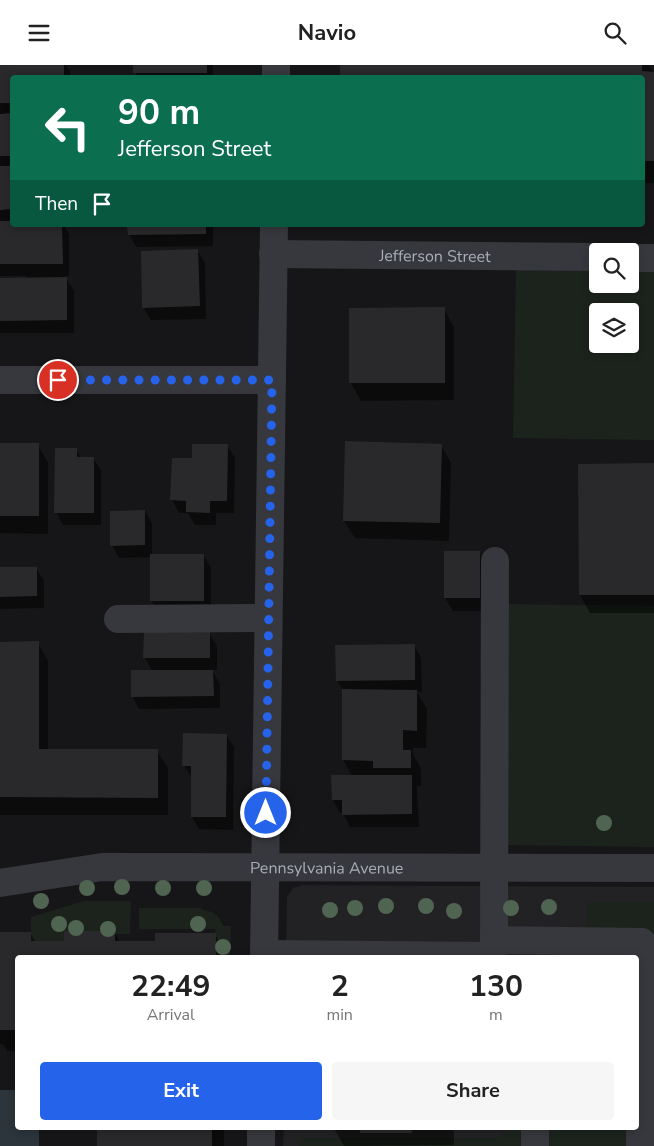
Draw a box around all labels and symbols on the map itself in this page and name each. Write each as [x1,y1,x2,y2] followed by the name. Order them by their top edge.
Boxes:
[378,245,491,268] street label: Jefferson Street
[37,359,79,401] pin
[239,786,291,838] position arrow
[250,857,403,880] street label: Pennsylvania Avenue

